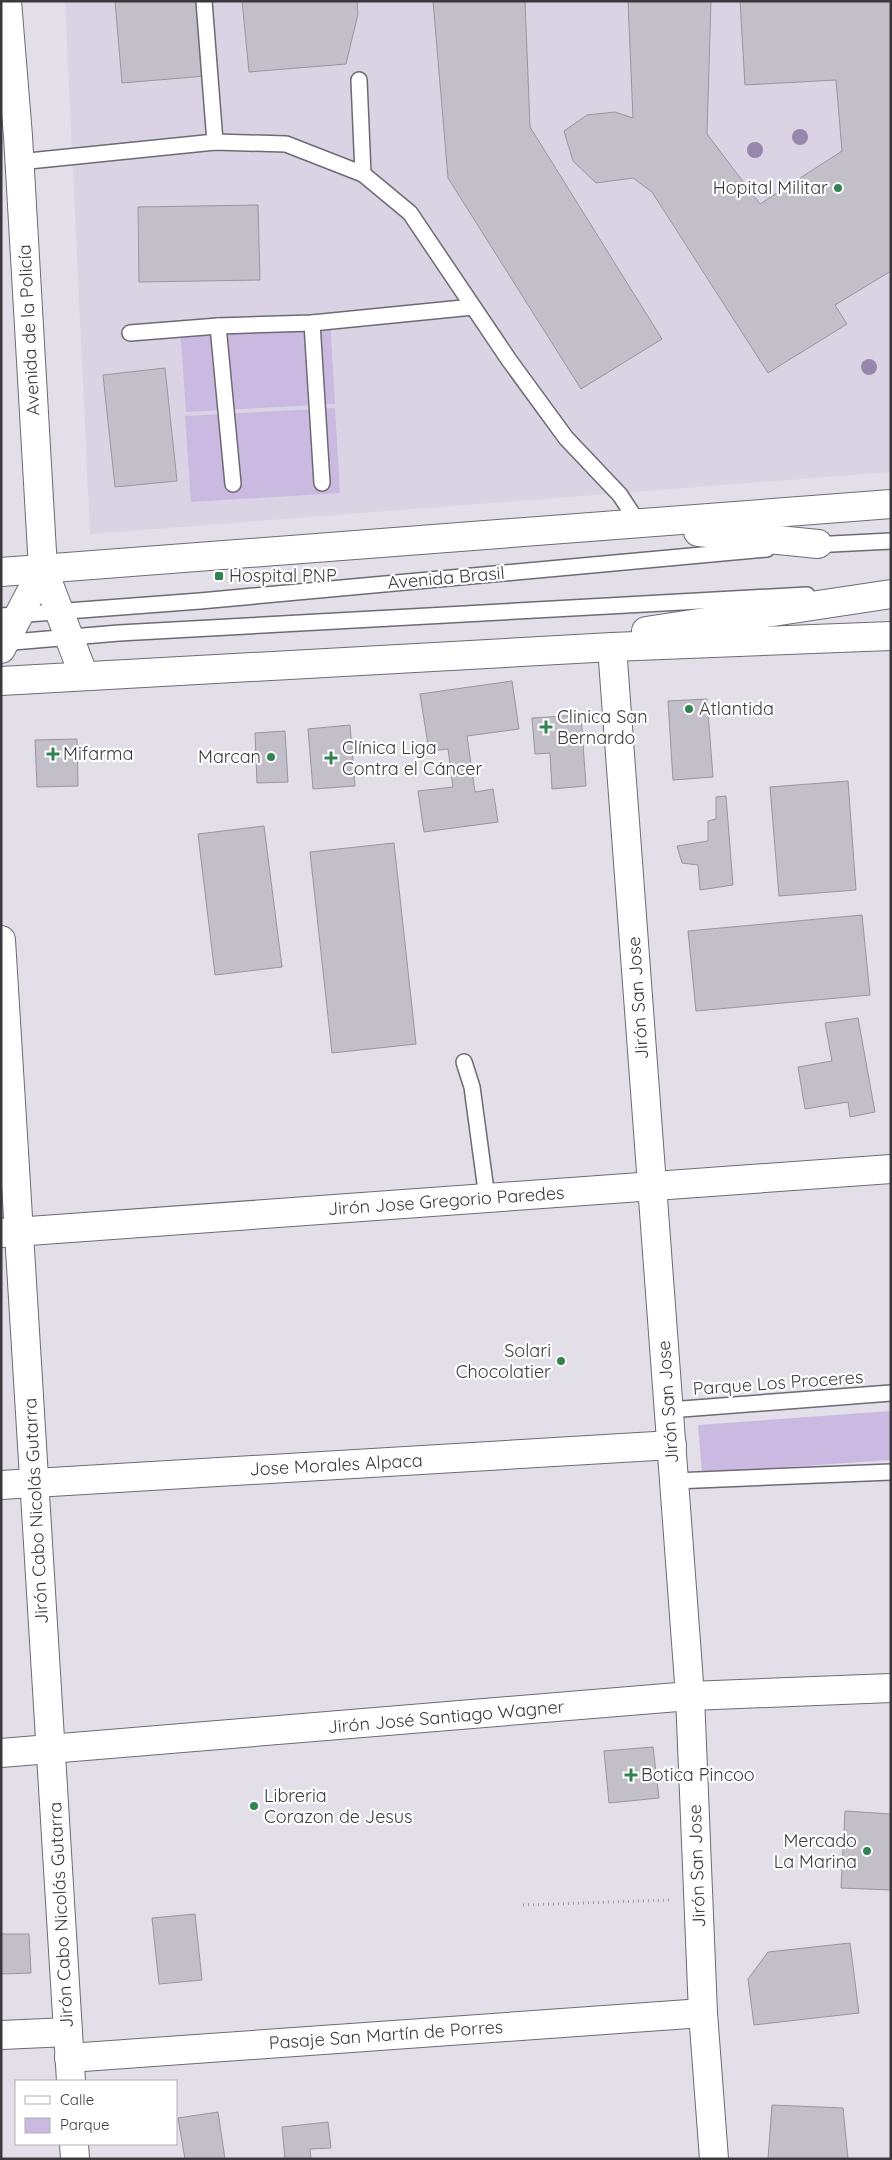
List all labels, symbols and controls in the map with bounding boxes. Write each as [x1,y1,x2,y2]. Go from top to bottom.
place label: Hopital Militar [713,176,828,199]
marker: Hopital Militar [832,182,844,194]
street label: Avenida de la Policía [13,244,44,416]
street label: Avenida Brasil [386,561,505,594]
place label: Hospital PNP [229,564,337,587]
marker: Hospital PNP [213,570,225,582]
place label: Atlantida [699,697,774,720]
marker: Atlantida [683,703,695,715]
place label: Clinica San Bernardo [557,705,648,749]
marker: Clinica San Bernardo [539,720,553,734]
place label: Clínica Liga Contra el Cáncer [342,736,482,780]
place label: Mifarma [63,742,133,765]
place label: Marcan [198,745,261,768]
marker: Mifarma [47,748,59,760]
marker: Marcan [265,751,277,763]
marker: Clínica Liga Contra el Cáncer [324,751,338,765]
street label: Jirón San Jose [622,936,653,1060]
street label: Jirón Jose Gregorio Paredes [327,1181,565,1220]
place label: Solari Chocolatier [456,1339,551,1383]
street label: Jirón San Jose [652,1340,683,1464]
marker: Solari Chocolatier [555,1355,567,1367]
street label: Parque Los Proceres [692,1365,864,1400]
street label: Jirón Cabo Nicolás Gutarra [18,1397,53,1625]
street label: Jose Morales Alpaca [249,1448,423,1481]
street label: Jirón José Santiago Wagner [327,1695,565,1738]
place label: Botica Pincoo [641,1763,755,1786]
marker: Botica Pincoo [625,1769,637,1781]
place label: Libreria Corazon de Jesus [264,1784,412,1828]
marker: Libreria Corazon de Jesus [248,1800,260,1812]
street label: Jirón Cabo Nicolás Gutarra [43,1801,78,2029]
street label: Jirón San Jose [683,1804,710,1928]
place label: Mercado La Marina [774,1829,857,1873]
marker: Mercado La Marina [861,1845,873,1857]
street label: Pasaje San Martín de Porres [268,2015,504,2054]
legend [15,2080,178,2145]
text: Calle [60,2090,94,2109]
text: Parque [60,2115,110,2134]

